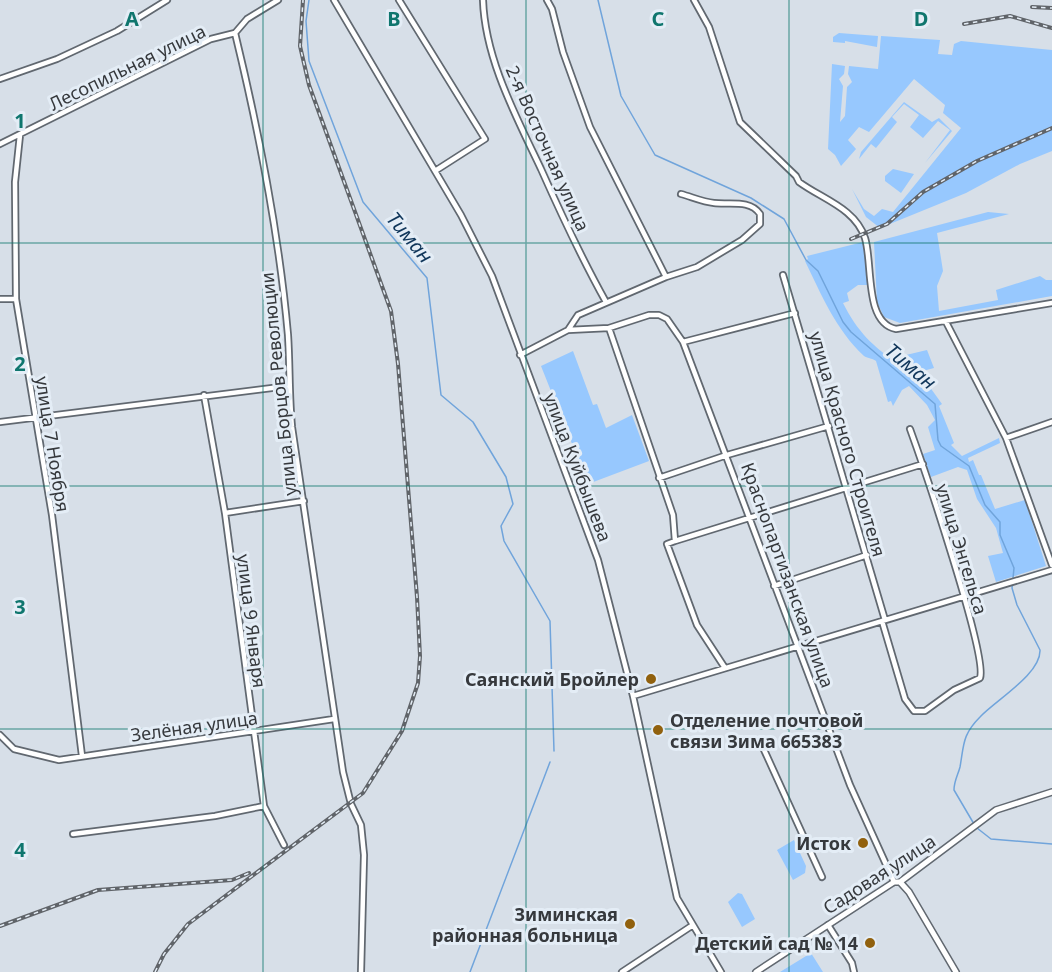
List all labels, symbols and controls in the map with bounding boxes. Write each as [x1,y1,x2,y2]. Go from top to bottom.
text: A [125,5,139,32]
text: B [387,5,401,32]
text: C [652,5,665,32]
text: D [914,5,928,32]
street label: Лесопильная улица [45,19,209,115]
street label: 2-я Восточная улица [501,61,595,235]
text: 1 [14,107,26,134]
water label: Тиман [381,206,439,268]
street label: улица Борцов Революции [254,271,302,497]
street label: улица Красного Строителя [804,329,892,559]
water label: Тиман [880,337,942,395]
text: 2 [14,350,26,377]
street label: улица 7 Ноября [30,375,76,513]
street label: улица Куйбышева [539,389,617,545]
street label: Краснопартизанская улица [736,459,840,691]
street label: улица Энгельса [931,481,993,617]
street label: улица 9 Января [232,553,272,689]
text: 3 [14,593,26,620]
place label: Саянский Бройлер [465,667,639,691]
marker: Саянский Бройлер [644,672,658,686]
street label: Зелёная улица [129,705,259,747]
place label: Отделение почтовой связи Зима 665383 [670,708,863,753]
marker: Отделение почтовой связи Зима 665383 [651,723,665,737]
street label: Садовая улица [818,829,940,919]
place label: Исток [796,831,851,855]
text: 4 [14,836,26,863]
marker: Исток [856,836,870,850]
place label: Зиминская районная больница [432,902,618,947]
marker: Зиминская районная больница [623,917,637,931]
place label: Детский сад № 14 [695,931,858,955]
marker: Детский сад № 14 [863,936,877,950]

